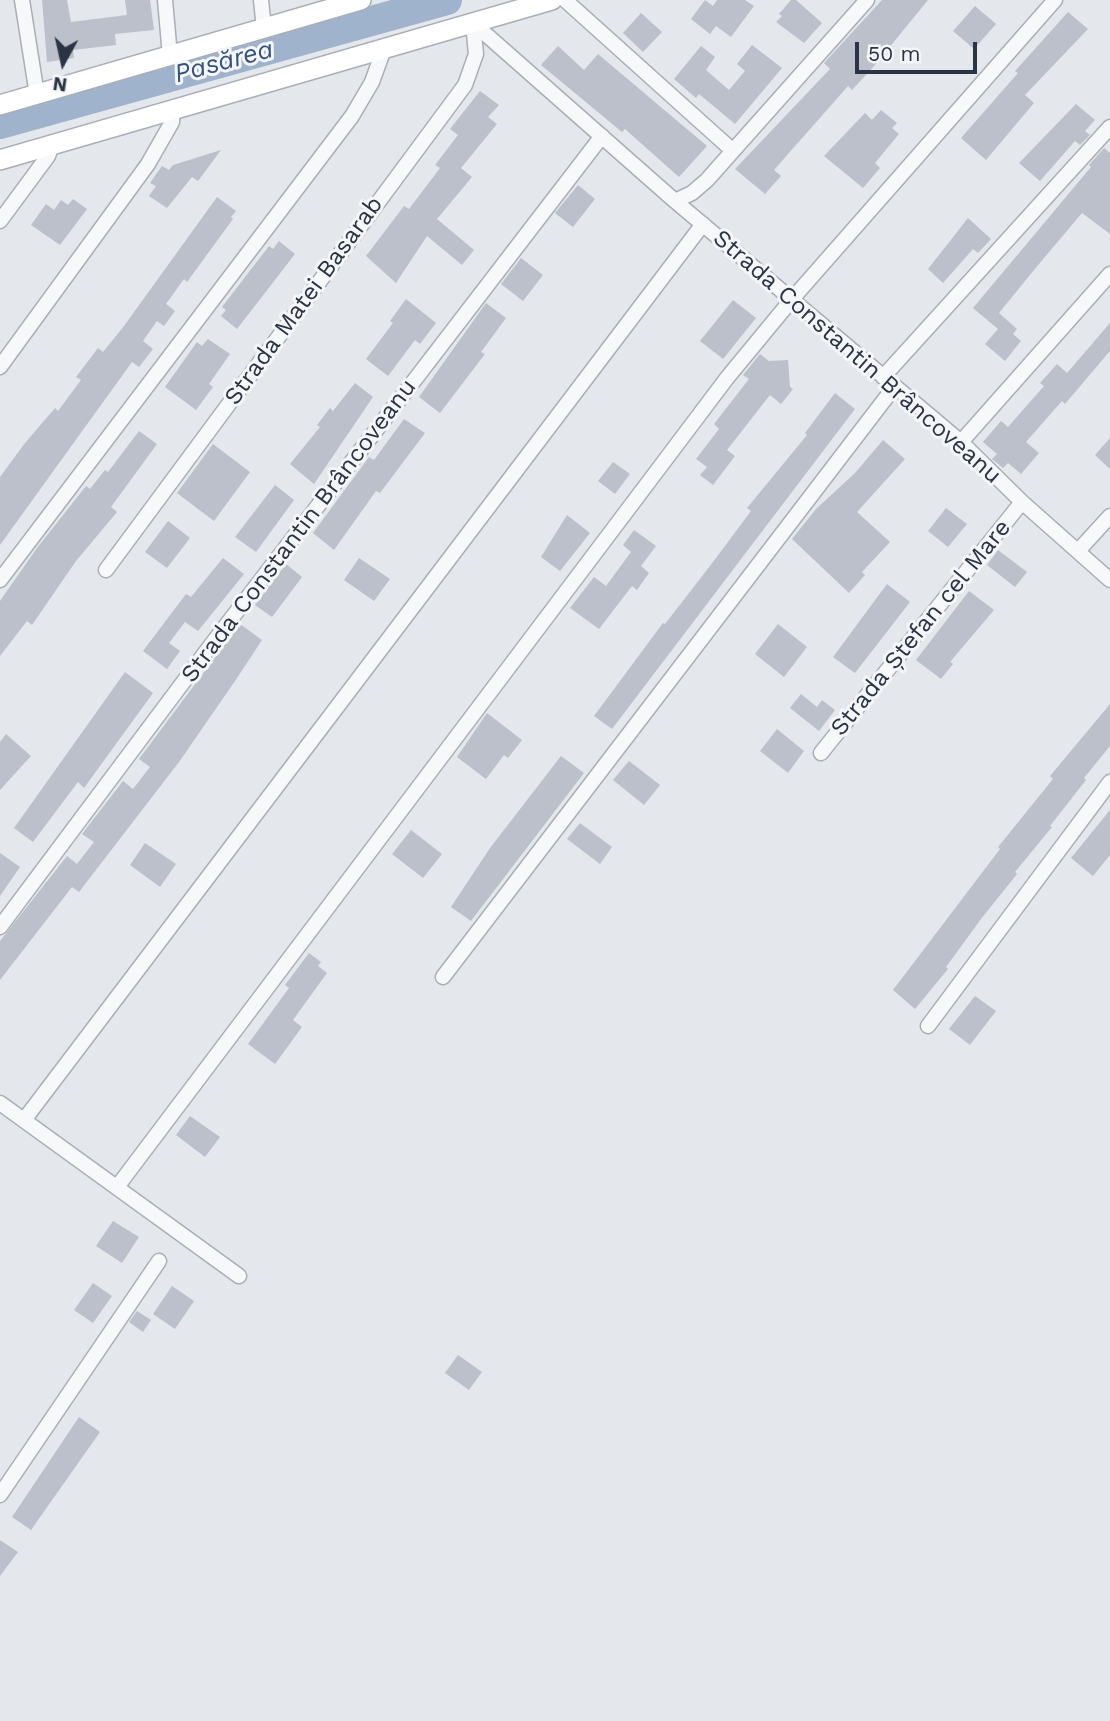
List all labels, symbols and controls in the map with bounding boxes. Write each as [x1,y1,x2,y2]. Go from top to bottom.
north arrow [28,28,98,98]
scale bar [858,28,981,72]
water label: Pasărea [171,34,277,90]
text: 50 m [868,41,920,66]
text: N [51,72,69,97]
street label: Strada Matei Basarab [219,191,389,411]
street label: Strada Constantin Brâncoveanu [707,224,1007,490]
street label: Strada Constantin Brâncoveanu [175,374,423,688]
street label: Strada Ștefan cel Mare [825,514,1017,742]

